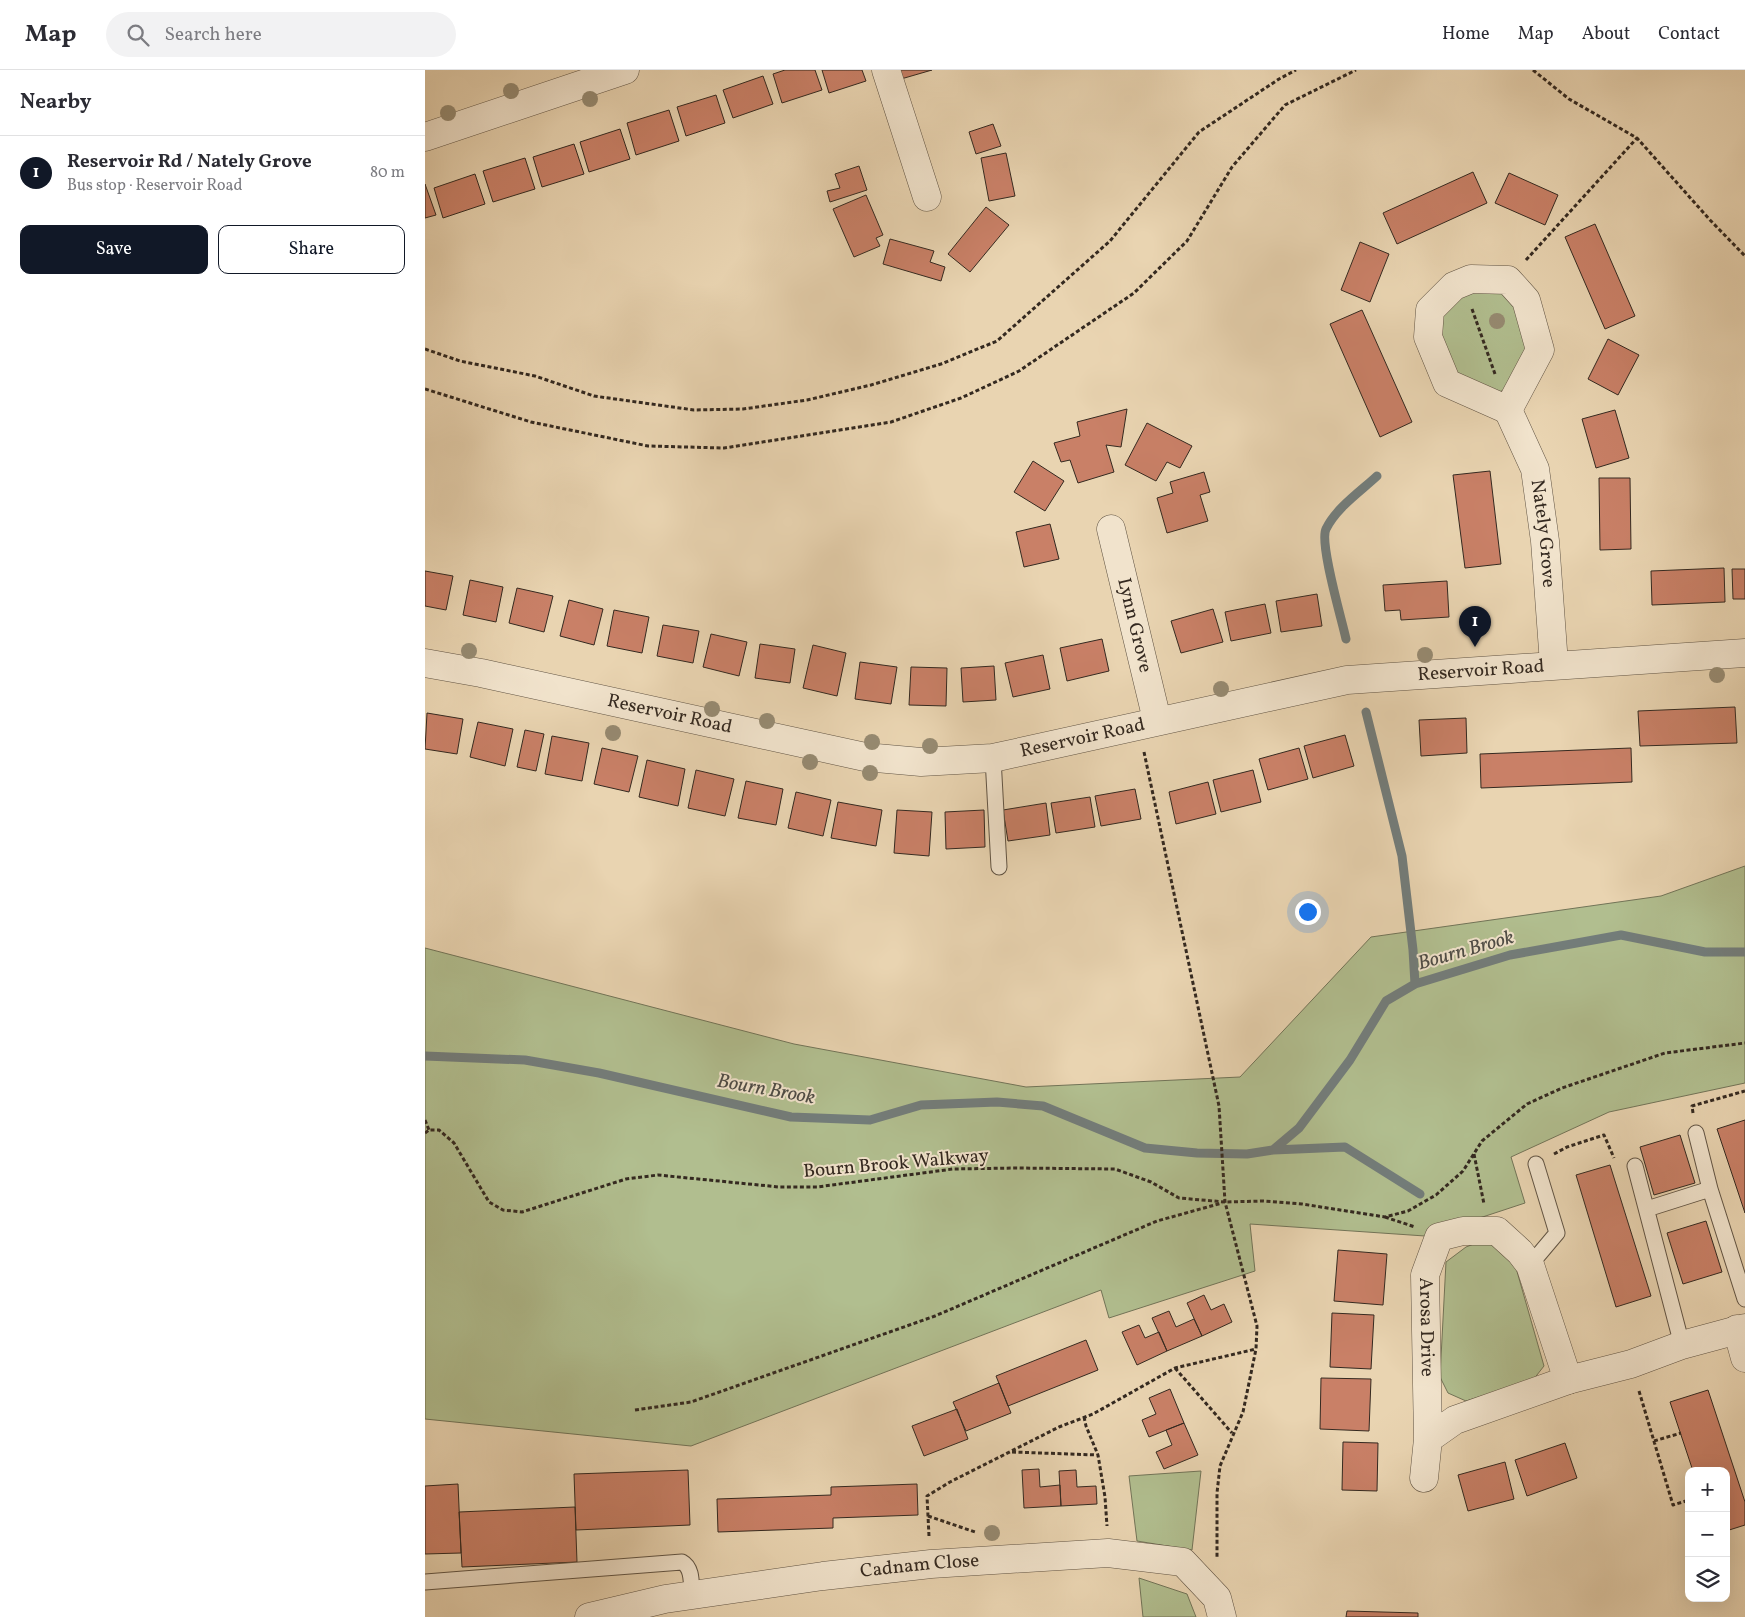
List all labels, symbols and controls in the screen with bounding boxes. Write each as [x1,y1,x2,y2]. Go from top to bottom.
search box [106,12,456,57]
text: Map [25,18,76,52]
icon: search [124,21,152,49]
text: Search here [164,22,262,48]
text: Home [1442,22,1490,47]
text: Map [1518,22,1554,47]
text: About [1582,22,1630,47]
text: Contact [1658,22,1720,47]
text: Nearby [20,88,91,117]
text: Reservoir Rd / Nately Grove [67,149,312,175]
text: 1 [33,162,39,184]
text: 80 m [370,162,405,184]
text: Bus stop · Reservoir Road [67,175,243,197]
button: Save [20,225,208,274]
button: Share [218,225,405,274]
street label: Nately Grove [1524,478,1561,589]
street label: Lynn Grove [1110,575,1158,675]
pin: 1 [1459,606,1491,647]
street label: Reservoir Road [1417,654,1545,688]
street label: Reservoir Road [605,688,735,741]
street label: Reservoir Road [1018,712,1147,765]
your location [1295,899,1321,925]
water label: Bourn Brook [1414,924,1518,978]
water label: Bourn Brook [715,1068,817,1112]
street label: Bourn Brook Walkway [802,1143,990,1185]
street label: Arosa Drive [1412,1277,1440,1377]
map controls [1685,1467,1730,1602]
button: + [1685,1467,1730,1512]
button: − [1685,1512,1730,1557]
street label: Cadnam Close [859,1548,980,1585]
button: layers [1685,1557,1730,1602]

